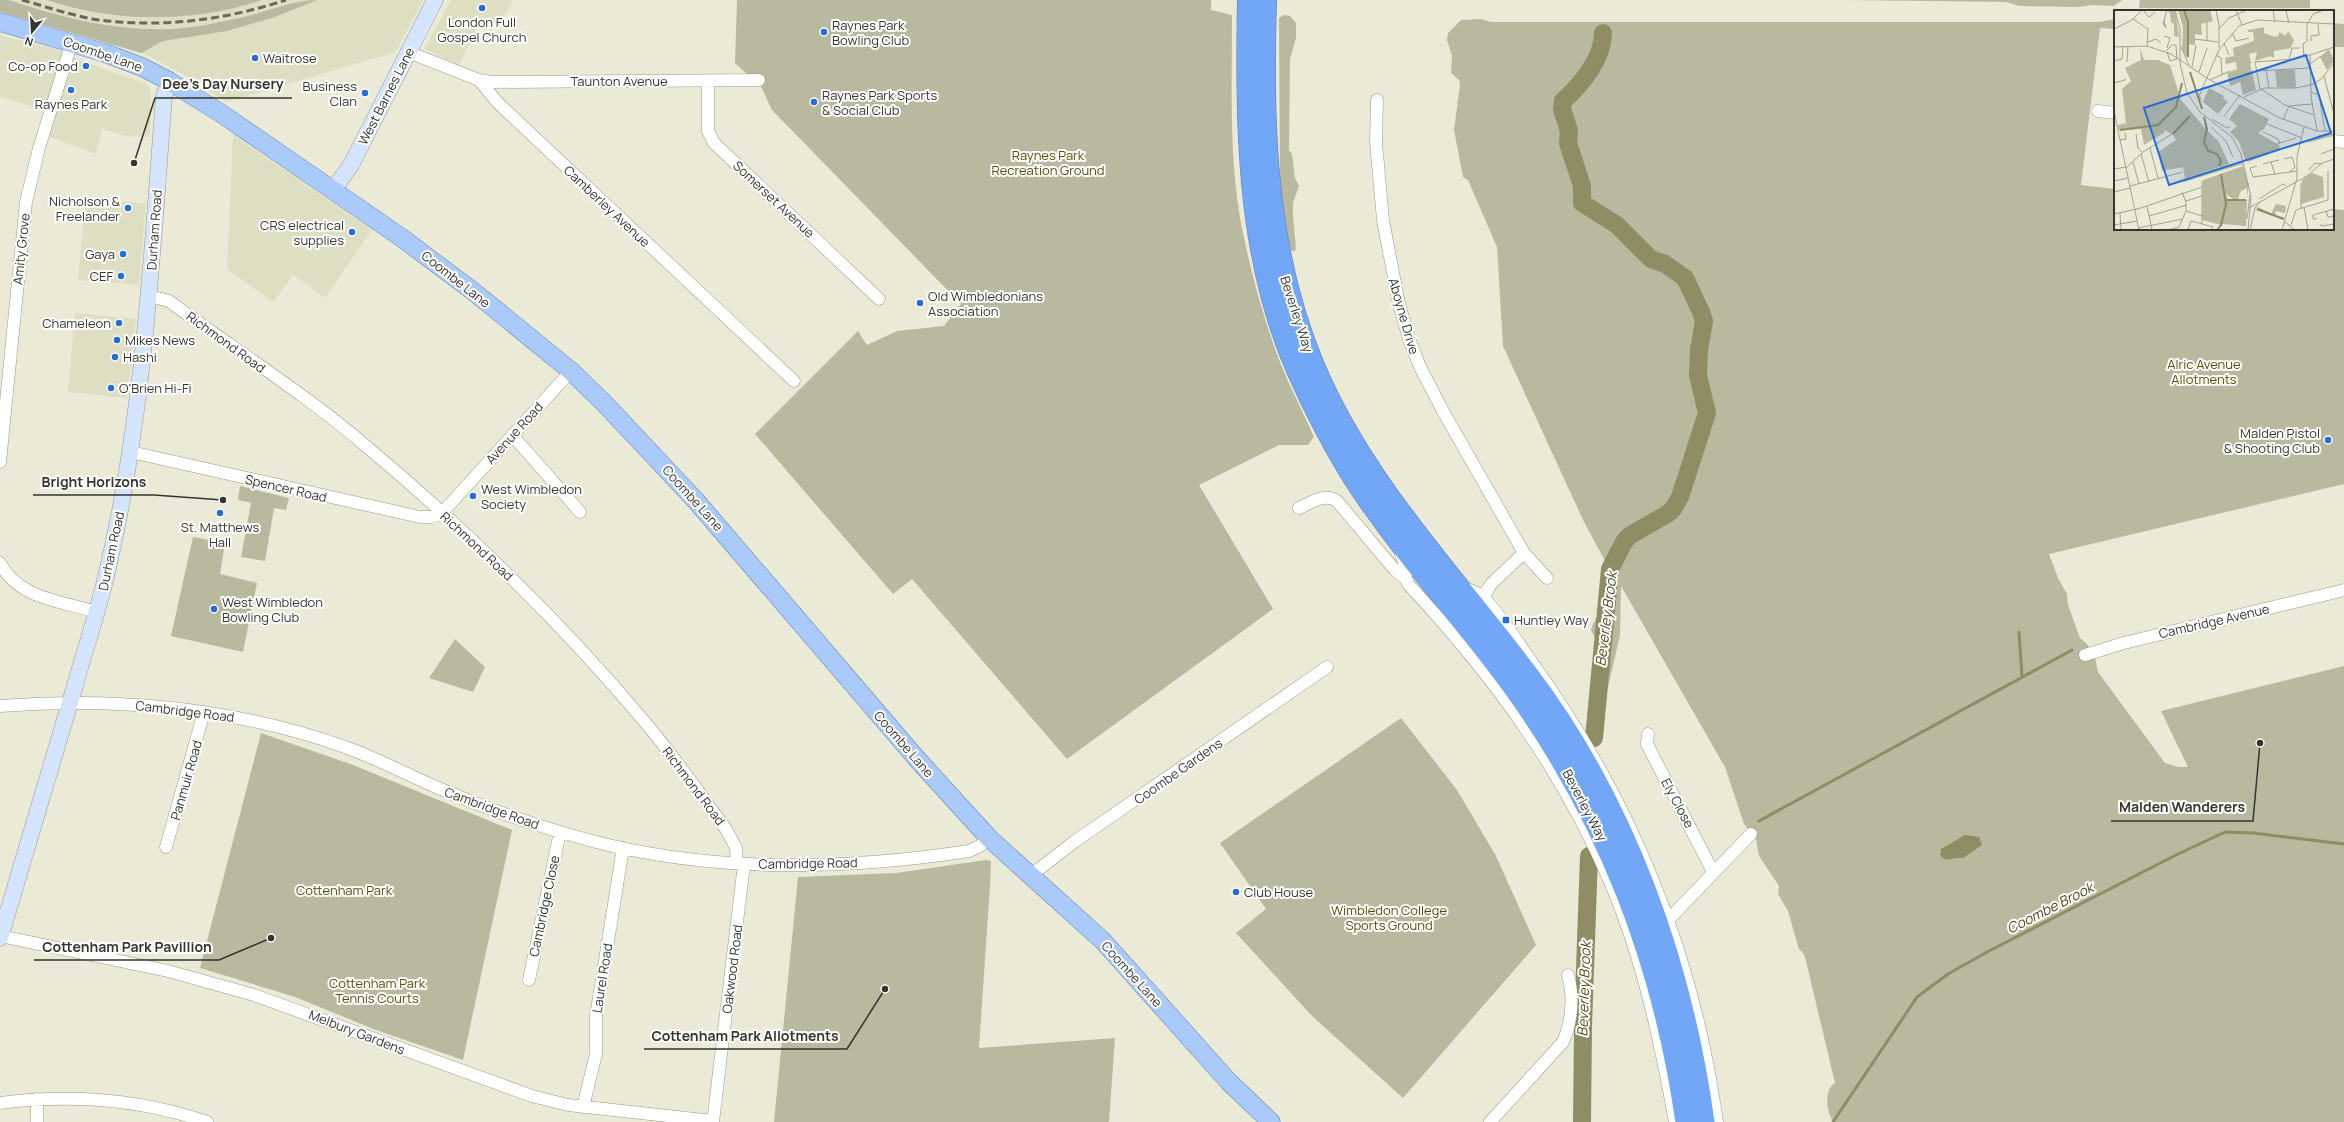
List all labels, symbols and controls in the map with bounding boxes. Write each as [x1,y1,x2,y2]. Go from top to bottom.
marker: London Full Gospel Church [477,3,487,13]
inset map [2114,10,2334,230]
north arrow [12,12,52,52]
place label: London Full Gospel Church [438,13,526,46]
place label: Raynes Park Bowling Club [832,16,910,49]
marker: Raynes Park Bowling Club [819,27,829,37]
street label: Coombe Lane [61,32,145,76]
text: N [23,34,35,50]
street label: West Barnes Lane [354,44,419,148]
place label: Waitrose [263,49,317,67]
marker: Waitrose [250,53,260,63]
place label: Co-op Food [8,57,78,75]
marker: Co-op Food [81,61,91,71]
callout: Dee's Day Nursery [155,72,292,98]
street label: Taunton Avenue [571,72,668,90]
text: Dee's Day Nursery [162,74,284,93]
place label: Business Clan [303,77,357,110]
marker: Raynes Park [66,85,76,95]
place label: Raynes Park Sports & Social Club [822,86,937,119]
marker: Business Clan [360,88,370,98]
place label: Raynes Park [35,95,108,113]
marker: Raynes Park Sports & Social Club [809,97,819,107]
park label: Raynes Park Recreation Ground [991,146,1105,179]
street label: Somerset Avenue [729,156,819,242]
street label: Camberley Avenue [560,161,654,251]
street label: Durham Road [142,189,166,271]
place label: Nicholson & Freelander [49,192,121,225]
marker: Nicholson & Freelander [123,203,133,213]
street label: Amity Grove [8,212,34,286]
place label: CRS electrical supplies [260,216,344,249]
marker: CRS electrical supplies [347,227,357,237]
place label: Gaya [85,245,115,263]
street label: Coombe Lane [418,246,494,312]
marker: Gaya [118,249,128,259]
place label: CEF [90,267,113,285]
marker: CEF [116,271,126,281]
street label: Beverley Way [1276,274,1318,355]
street label: Aboyne Drive [1385,276,1424,357]
place label: Old Wimbledonians Association [928,287,1043,320]
marker: Old Wimbledonians Association [915,298,925,308]
street label: Richmond Road [183,307,269,377]
place label: Chameleon [42,314,111,332]
marker: Chameleon [114,318,124,328]
place label: Mikes News [125,331,195,349]
marker: Mikes News [112,335,122,345]
place label: Hashi [123,348,157,366]
marker: Hashi [110,352,120,362]
park label: Alric Avenue Allotments [2167,355,2241,388]
place label: O'Brien Hi-Fi [119,379,192,397]
marker: O'Brien Hi-Fi [106,383,116,393]
street label: Avenue Road [481,398,547,468]
place label: Malden Pistol & Shooting Club [2224,424,2320,457]
marker: Malden Pistol & Shooting Club [2323,435,2333,445]
street label: Coombe Lane [659,461,728,535]
callout: Bright Horizons [33,469,154,495]
street label: Spencer Road [243,470,329,506]
text: Bright Horizons [42,472,147,491]
place label: West Wimbledon Society [481,480,582,513]
marker: West Wimbledon Society [468,491,478,501]
street label: Richmond Road [437,507,517,585]
marker: St. Matthews Hall [215,508,225,518]
street label: Durham Road [94,510,128,592]
place label: St. Matthews Hall [181,518,259,551]
water label: Beverley Brook [1590,569,1621,667]
place label: West Wimbledon Bowling Club [222,593,323,626]
street label: Cambridge Avenue [2157,599,2271,642]
marker: West Wimbledon Bowling Club [209,604,219,614]
place label: Huntley Way [1514,611,1589,629]
marker: Huntley Way [1501,615,1511,625]
street label: Cambridge Road [135,696,235,726]
street label: Coombe Lane [870,707,938,781]
street label: Coombe Gardens [1130,734,1226,808]
street label: Panmuir Road [166,738,206,822]
street label: Richmond Road [659,743,729,829]
street label: Beverley Way [1558,766,1612,844]
street label: Ely Close [1657,775,1699,832]
street label: Cambridge Road [442,783,542,833]
callout: Malden Wanderers [2111,795,2253,821]
text: Malden Wanderers [2119,797,2245,816]
street label: Cambridge Close [524,853,564,958]
street label: Cambridge Road [758,853,858,873]
water label: Coombe Brook [2003,877,2098,938]
park label: Cottenham Park [296,881,393,899]
place label: Club House [1244,883,1313,901]
marker: Club House [1231,887,1241,897]
park label: Wimbledon College Sports Ground [1331,901,1447,934]
street label: Oakwood Road [718,924,746,1014]
callout: Cottenham Park Pavillion [34,934,219,960]
text: Cottenham Park Pavillion [42,937,212,956]
street label: Coombe Lane [1098,937,1167,1011]
water label: Beverley Brook [1572,939,1595,1037]
street label: Laurel Road [588,942,616,1014]
park label: Cottenham Park Tennis Courts [329,974,426,1007]
street label: Melbury Gardens [306,1005,408,1059]
callout: Cottenham Park Allotments [644,1023,847,1049]
text: Cottenham Park Allotments [651,1026,839,1045]

